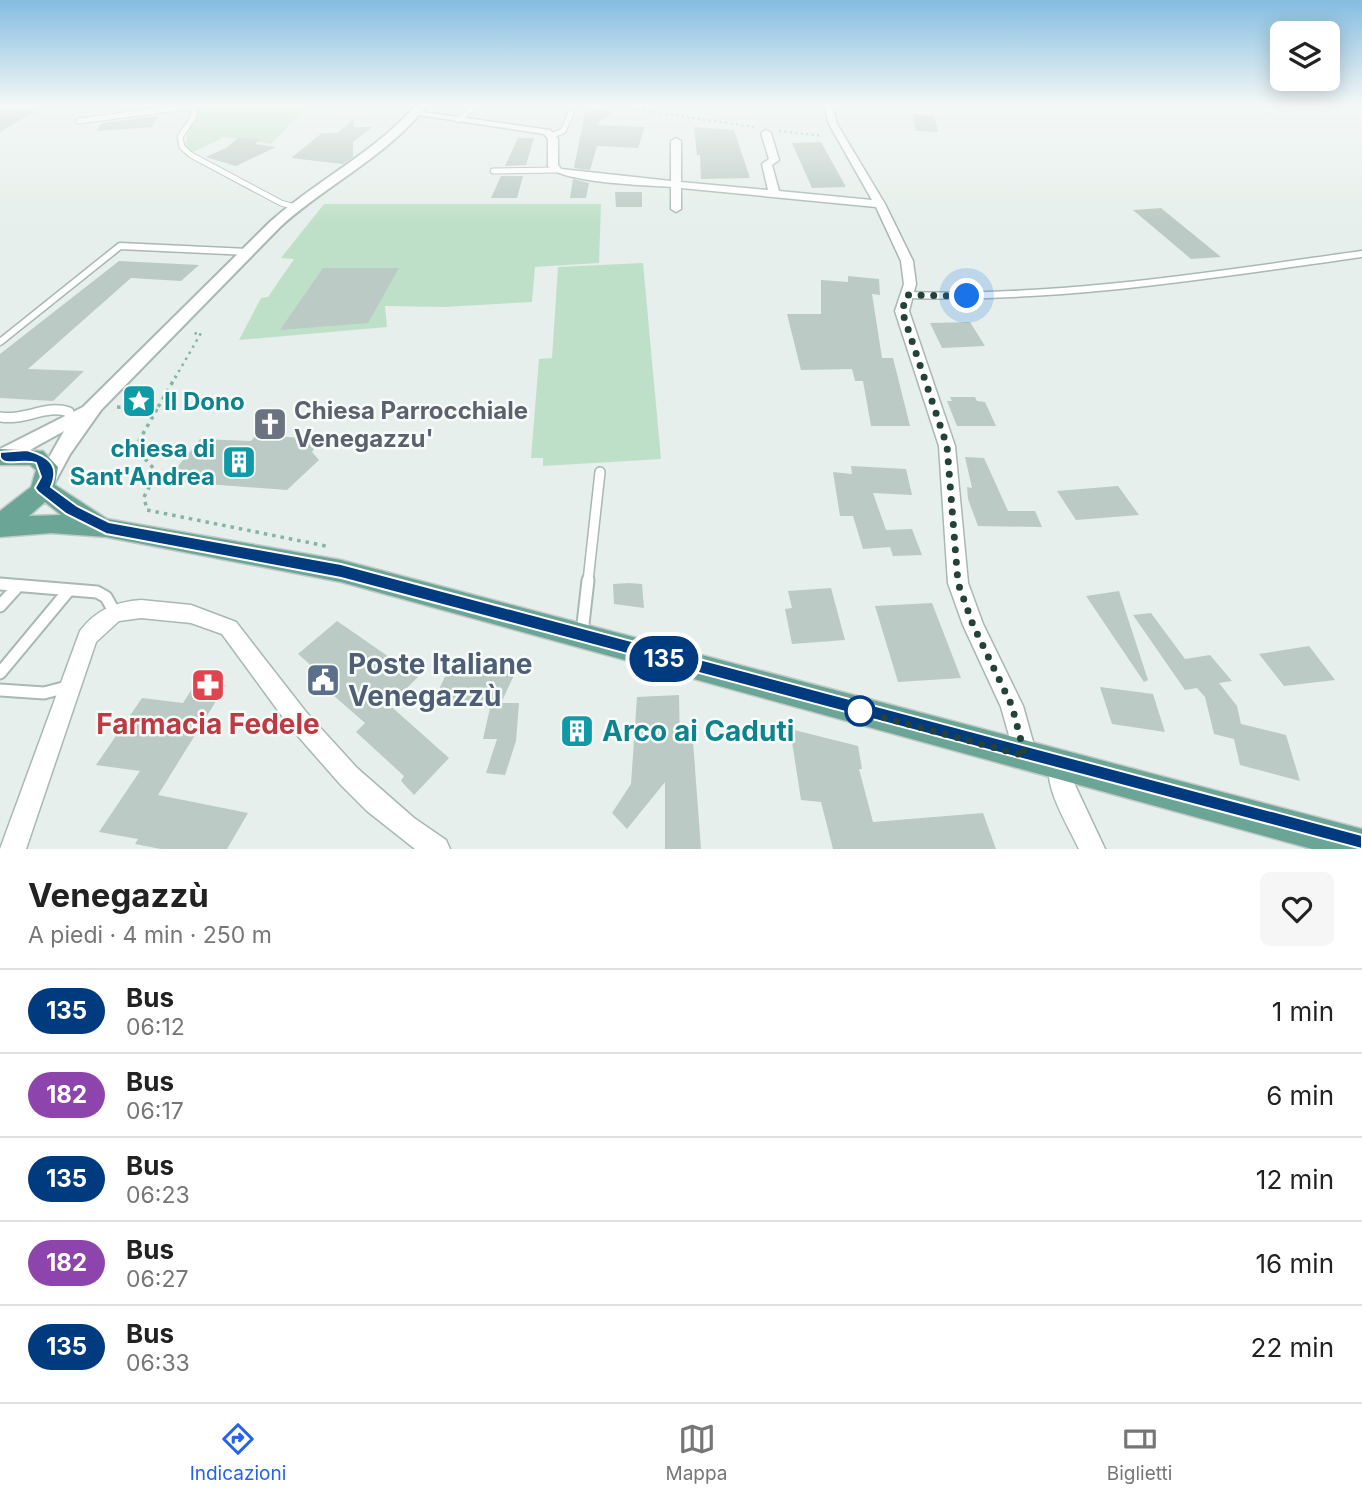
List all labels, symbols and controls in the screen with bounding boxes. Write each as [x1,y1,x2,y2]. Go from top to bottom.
map controls [1270,21,1340,91]
button: layers [1270,21,1340,91]
your location [949,278,984,313]
place icon: Il Dono [120,382,158,420]
place label: Il Dono [164,387,245,416]
place label: Chiesa Parrocchiale Venegazzu' [294,396,528,453]
church icon: Chiesa Parrocchiale Venegazzu' [251,405,289,443]
place label: chiesa di Sant'Andrea [70,434,215,491]
building icon: chiesa di Sant'Andrea [220,443,258,481]
line badge: 135 [624,636,704,682]
text: 135 [643,644,685,673]
place label: Poste Italiane Venegazzù [348,647,533,713]
public building icon: Poste Italiane Venegazzù [304,661,342,699]
pharmacy icon: Farmacia Fedele [189,666,227,704]
unlabelled marker [845,696,875,726]
place label: Farmacia Fedele [96,707,320,741]
building icon: Arco ai Caduti [558,712,596,750]
place label: Arco ai Caduti [602,714,794,748]
button: heart [1260,872,1334,946]
text: Venegazzù [28,875,209,915]
text: A piedi · 4 min · 250 m [28,921,272,949]
text: Bus [126,982,174,1013]
text: 135 [46,996,87,1025]
text: 1 min [1272,996,1334,1027]
text: 06:12 [126,1013,185,1041]
text: Bus [126,1066,174,1097]
text: 182 [46,1080,87,1109]
text: 6 min [1266,1080,1334,1111]
text: 06:17 [126,1097,184,1125]
text: Bus [126,1150,174,1181]
text: 135 [46,1164,87,1193]
text: 12 min [1256,1164,1334,1195]
text: 06:23 [126,1181,190,1209]
text: Bus [126,1234,174,1265]
text: 182 [46,1248,87,1277]
text: 16 min [1256,1248,1334,1279]
text: 06:27 [126,1265,188,1293]
text: Bus [126,1318,174,1349]
text: 135 [46,1332,87,1361]
text: 22 min [1251,1332,1334,1363]
text: 06:33 [126,1349,190,1377]
tab: Indicazioni [190,1420,286,1485]
tab: Mappa [666,1420,728,1485]
tab: Biglietti [1107,1420,1172,1485]

